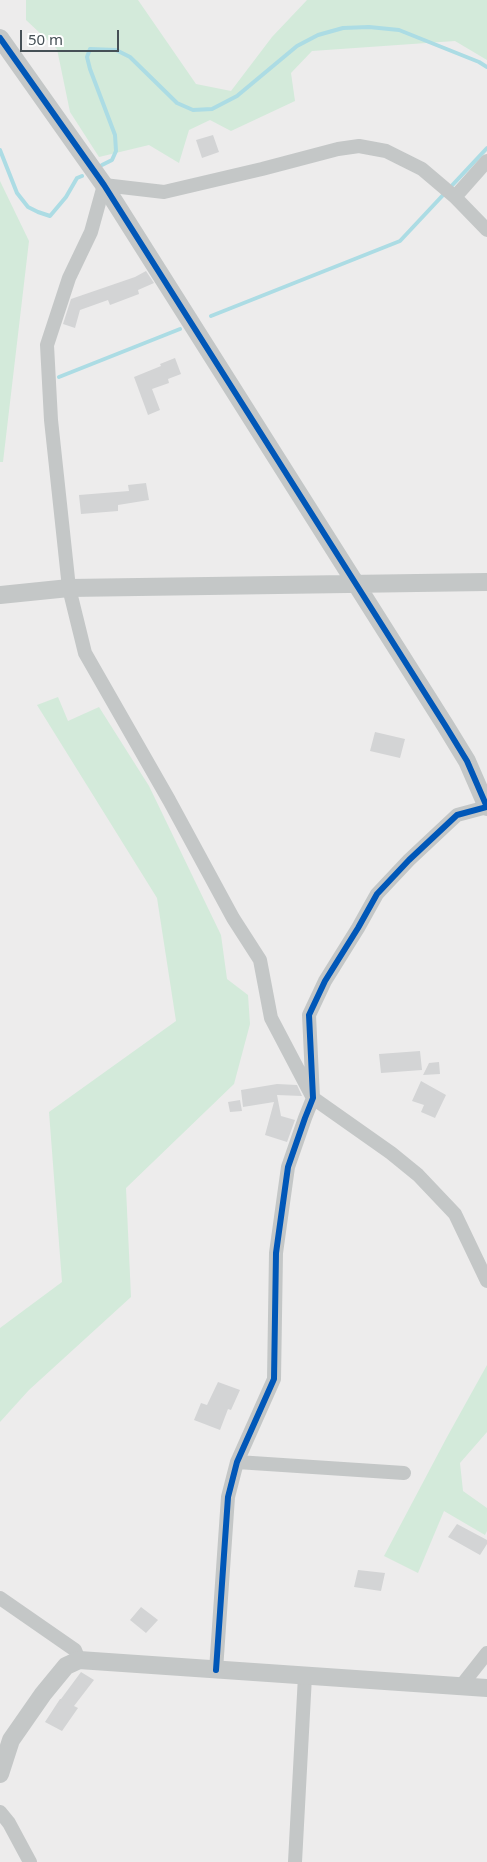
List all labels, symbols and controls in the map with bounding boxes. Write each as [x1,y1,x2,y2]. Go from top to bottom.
scale bar [22,20,121,52]
text: 50 m [28,29,63,49]

